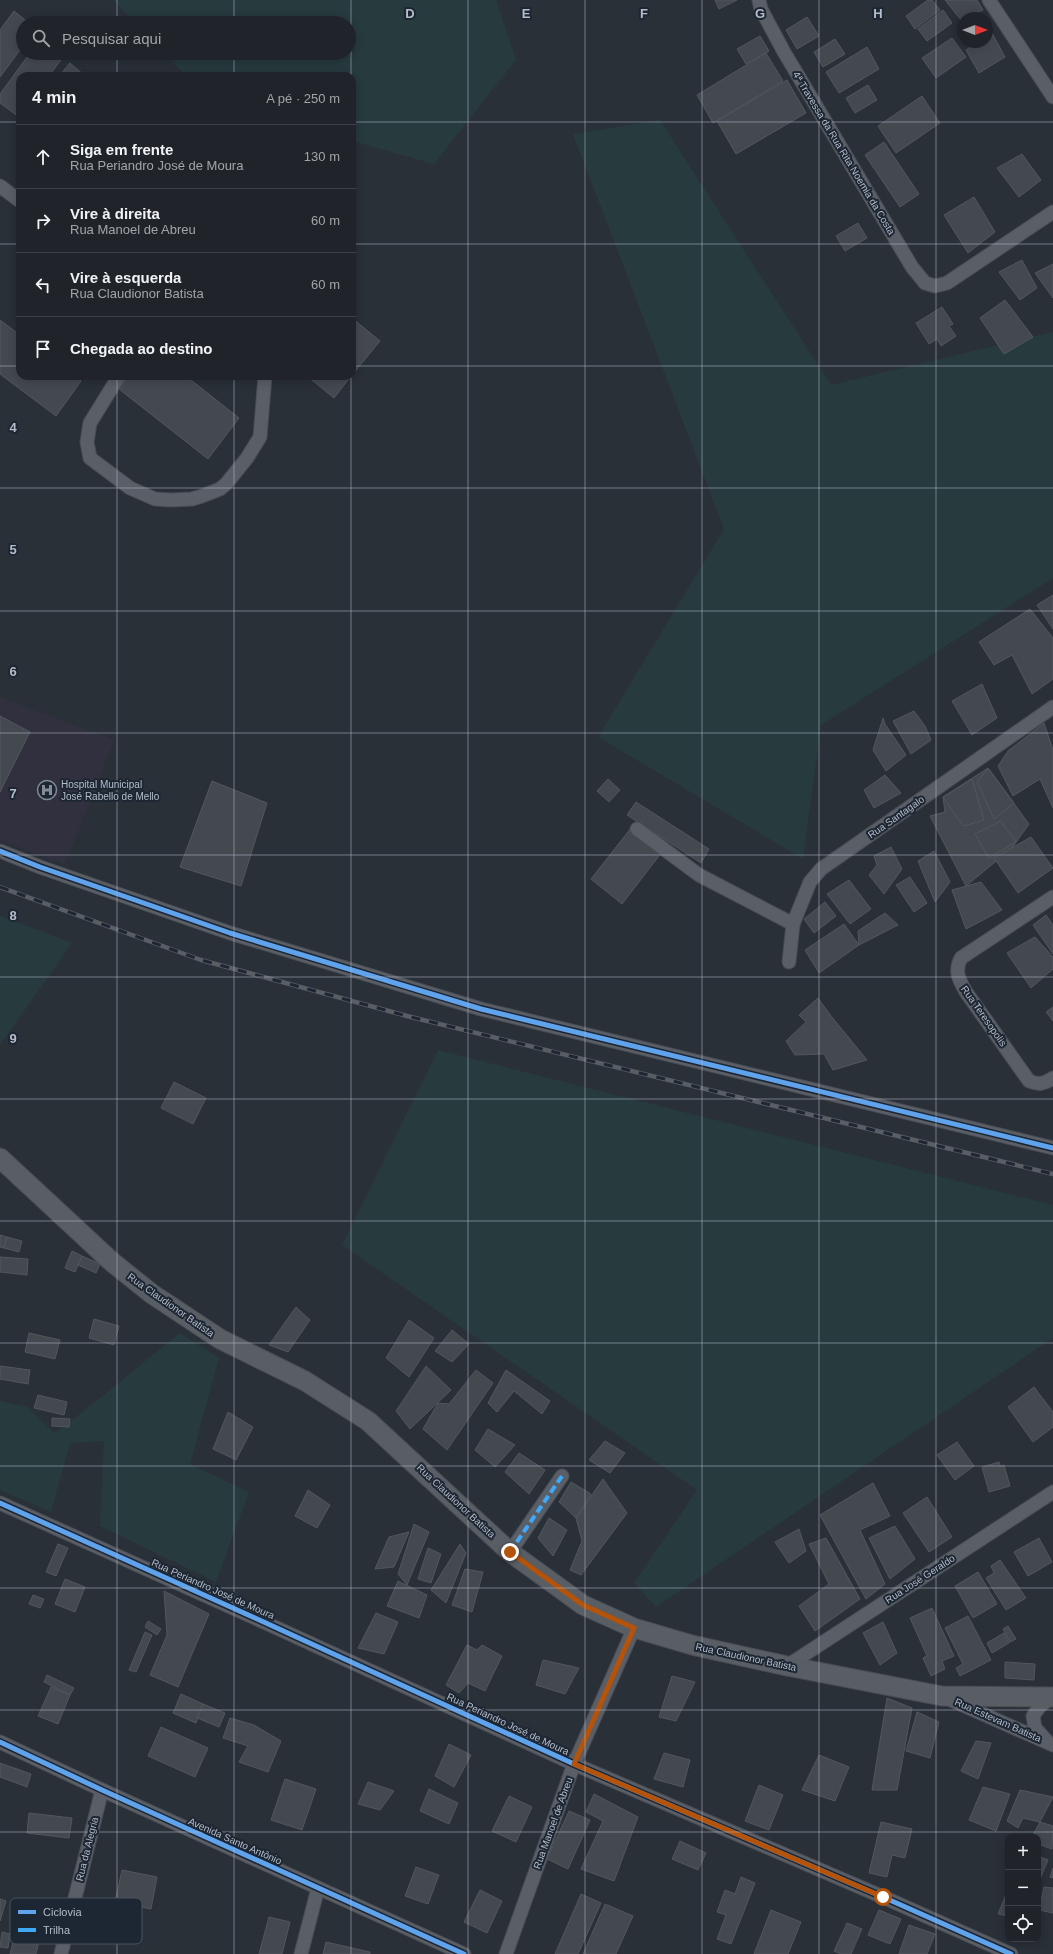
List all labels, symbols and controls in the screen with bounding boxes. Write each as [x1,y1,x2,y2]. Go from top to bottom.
text: D [405,6,415,21]
text: E [522,6,531,21]
text: F [640,6,648,21]
text: G [755,6,765,21]
text: H [873,6,883,21]
north arrow [957,12,993,48]
search box [16,16,356,60]
icon: search [30,27,52,49]
text: Pesquisar aqui [62,30,161,47]
street label: 4ª Travessa da Rua Rita Noemia da Costa [791,69,897,237]
text: 4 min [32,88,76,107]
text: A pé · 250 m [266,91,340,106]
text: Siga em frente [70,141,173,158]
icon: ahead [32,146,54,168]
text: 130 m [304,149,340,164]
text: Rua Periandro José de Moura [70,158,243,173]
text: Vire à direita [70,205,160,222]
icon: right [32,210,54,232]
text: 60 m [311,213,340,228]
text: Rua Manoel de Abreu [70,222,196,237]
text: Vire à esquerda [70,269,181,286]
icon: left [32,274,54,296]
text: 60 m [311,277,340,292]
text: Rua Claudionor Batista [70,286,204,301]
icon: arrive [32,338,54,360]
text: Chegada ao destino [70,340,213,357]
text: 4 [9,420,17,435]
text: 5 [9,542,17,557]
text: 6 [9,664,17,679]
hospital icon: Hospital Municipal José Rabello de Mello [36,779,58,801]
place label: Hospital Municipal José Rabello de Mello [61,779,160,802]
text: 7 [9,786,17,801]
street label: Rua Santagalo [866,793,927,840]
text: 8 [9,908,17,923]
street label: Rua Teresopolis [959,984,1009,1048]
text: 9 [9,1031,17,1046]
street label: Rua Claudionor Batista [126,1271,217,1339]
street label: Rua Claudionor Batista [415,1462,498,1540]
route end [501,1543,519,1561]
street label: Rua José Geraldo [883,1552,957,1606]
street label: Rua Periandro José de Moura [150,1557,277,1621]
street label: Rua Claudionor Batista [695,1641,798,1673]
street label: Rua Periandro José de Moura [445,1691,571,1757]
street label: Rua Estevam Batista [953,1696,1043,1744]
street label: Rua Manoel de Abreu [531,1776,575,1870]
street label: Rua da Alegria [74,1815,100,1882]
street label: Avenida Santo Antônio [187,1815,284,1867]
map controls [1005,1834,1041,1942]
button: + [1005,1834,1041,1870]
button: − [1005,1870,1041,1906]
route start [874,1888,892,1906]
legend [10,1898,142,1944]
text: Ciclovia [43,1906,82,1918]
button: locate [1005,1906,1041,1942]
text: Trilha [43,1924,71,1936]

